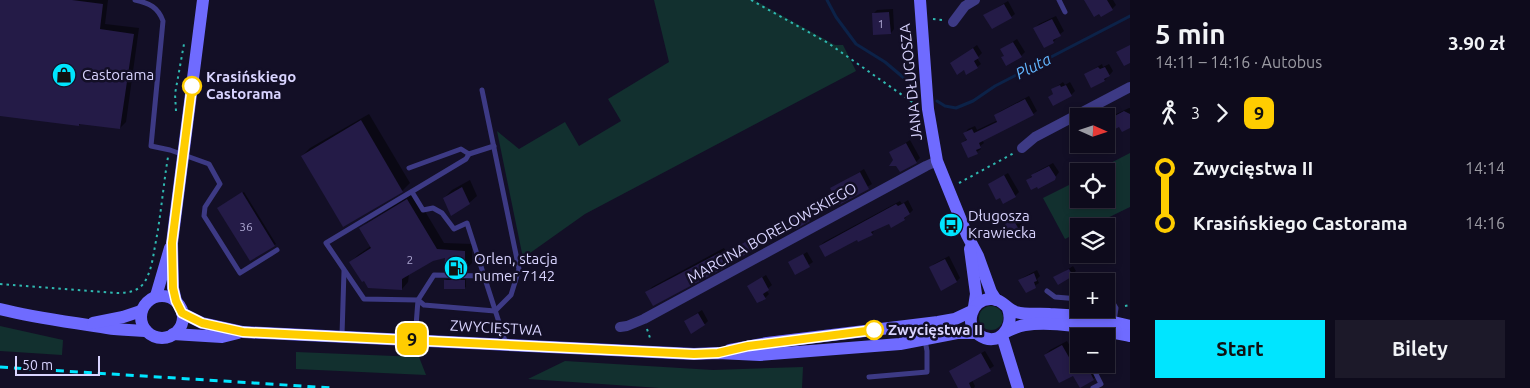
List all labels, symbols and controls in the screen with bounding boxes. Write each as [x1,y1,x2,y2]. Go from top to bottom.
house number: 1 [878,17,884,30]
text: 5 min [1155,18,1226,49]
street label: JANA DŁUGOSZA [896,22,925,141]
text: 3.90 zł [1448,32,1505,54]
water label: Pluta [1012,49,1054,82]
text: 14:11 – 14:16 · Autobus [1155,53,1322,71]
shop icon: Castorama [51,62,77,88]
place label: Castorama [82,66,154,83]
place label: Krasińskiego Castorama [206,68,296,102]
marker: Krasińskiego Castorama [182,76,202,96]
icon: walk [1155,99,1183,127]
icon: forward [1208,99,1236,127]
text: 9 [1254,103,1264,123]
text: 3 [1191,104,1200,122]
north arrow [1070,108,1115,152]
map controls [1070,108,1115,373]
text: Zwycięstwa II [1193,157,1313,179]
text: 14:14 [1465,159,1505,177]
button: locate [1070,163,1115,208]
street label: MARCINA BORELOWSKIEGO [684,179,859,286]
place label: Długosza Krawiecka [968,207,1036,241]
bus stop icon: Długosza Krawiecka [938,212,964,238]
text: Krasińskiego Castorama [1193,212,1408,234]
text: 14:16 [1465,214,1505,232]
button: layers [1070,218,1115,263]
house number: 36 [239,220,253,233]
place label: Orlen, stacja numer 7142 [474,250,558,284]
house number: 2 [407,253,413,266]
fuel station icon: Orlen, stacja numer 7142 [443,255,469,281]
button: + [1070,273,1115,318]
street label: ZWYCIĘSTWA [449,317,543,338]
marker: Zwycięstwa II [864,320,884,340]
button: Start [1155,320,1325,378]
button: Bilety [1335,320,1505,378]
place label: Zwycięstwa II [888,321,983,339]
line badge: 9 [396,323,428,355]
button: − [1070,328,1115,373]
text: 9 [407,329,417,349]
scale bar [15,353,100,376]
text: 50 m [22,357,53,373]

